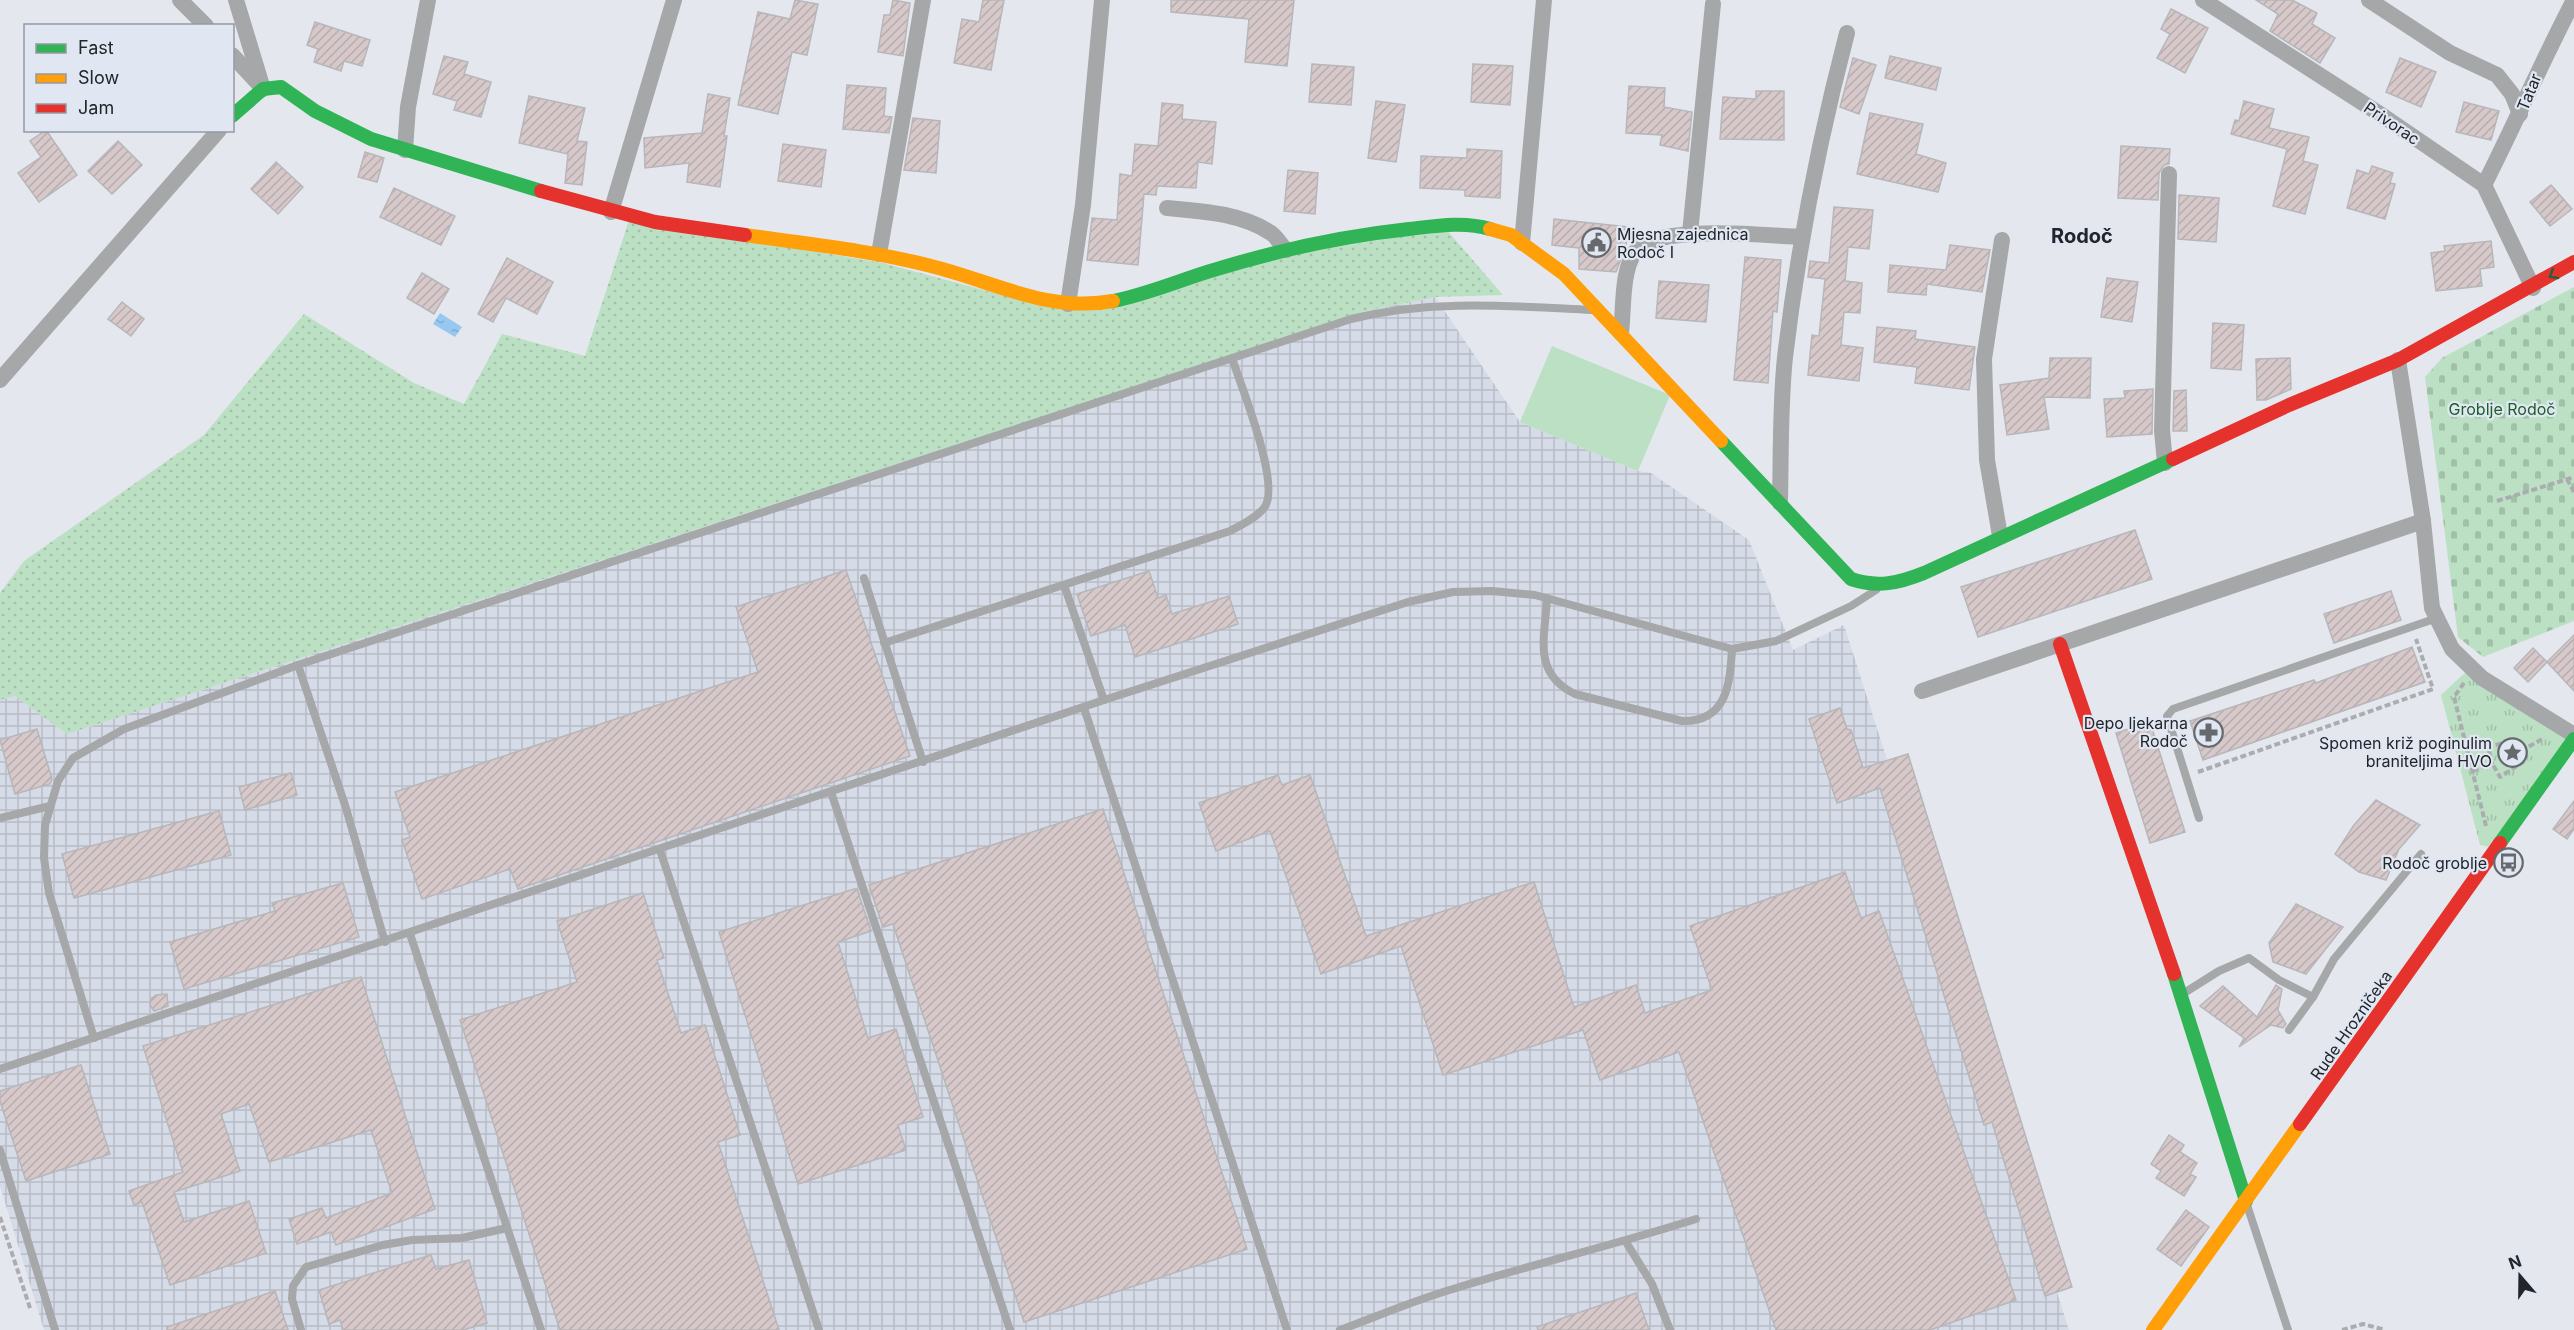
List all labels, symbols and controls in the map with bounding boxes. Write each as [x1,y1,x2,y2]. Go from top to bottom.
legend [24,24,234,132]
text: Fast [78,37,114,58]
text: Slow [78,67,119,88]
street label: Tatar [2513,70,2545,114]
text: Jam [78,97,114,118]
street label: Privorac [2360,97,2424,149]
place label: Mjesna zajednica Rodoč I [1617,224,1748,262]
district label: Rodoč [2051,224,2113,248]
public building icon: Mjesna zajednica Rodoč I [1580,227,1612,259]
one-way arrow [2549,268,2559,279]
park label: Groblje Rodoč [2449,399,2555,419]
place label: Depo ljekarna Rodoč [2084,713,2188,751]
pharmacy icon: Depo ljekarna Rodoč [2193,716,2225,748]
place label: Spomen križ poginulim braniteljima HVO [2319,733,2492,771]
place icon: Spomen križ poginulim braniteljima HVO [2497,736,2529,768]
bus stop icon: Rodoč groblje [2492,847,2524,879]
place label: Rodoč groblje [2382,853,2487,873]
street label: Rude Hrozničeka [2306,967,2396,1083]
north arrow [2490,1246,2550,1306]
text: N [2506,1250,2524,1273]

